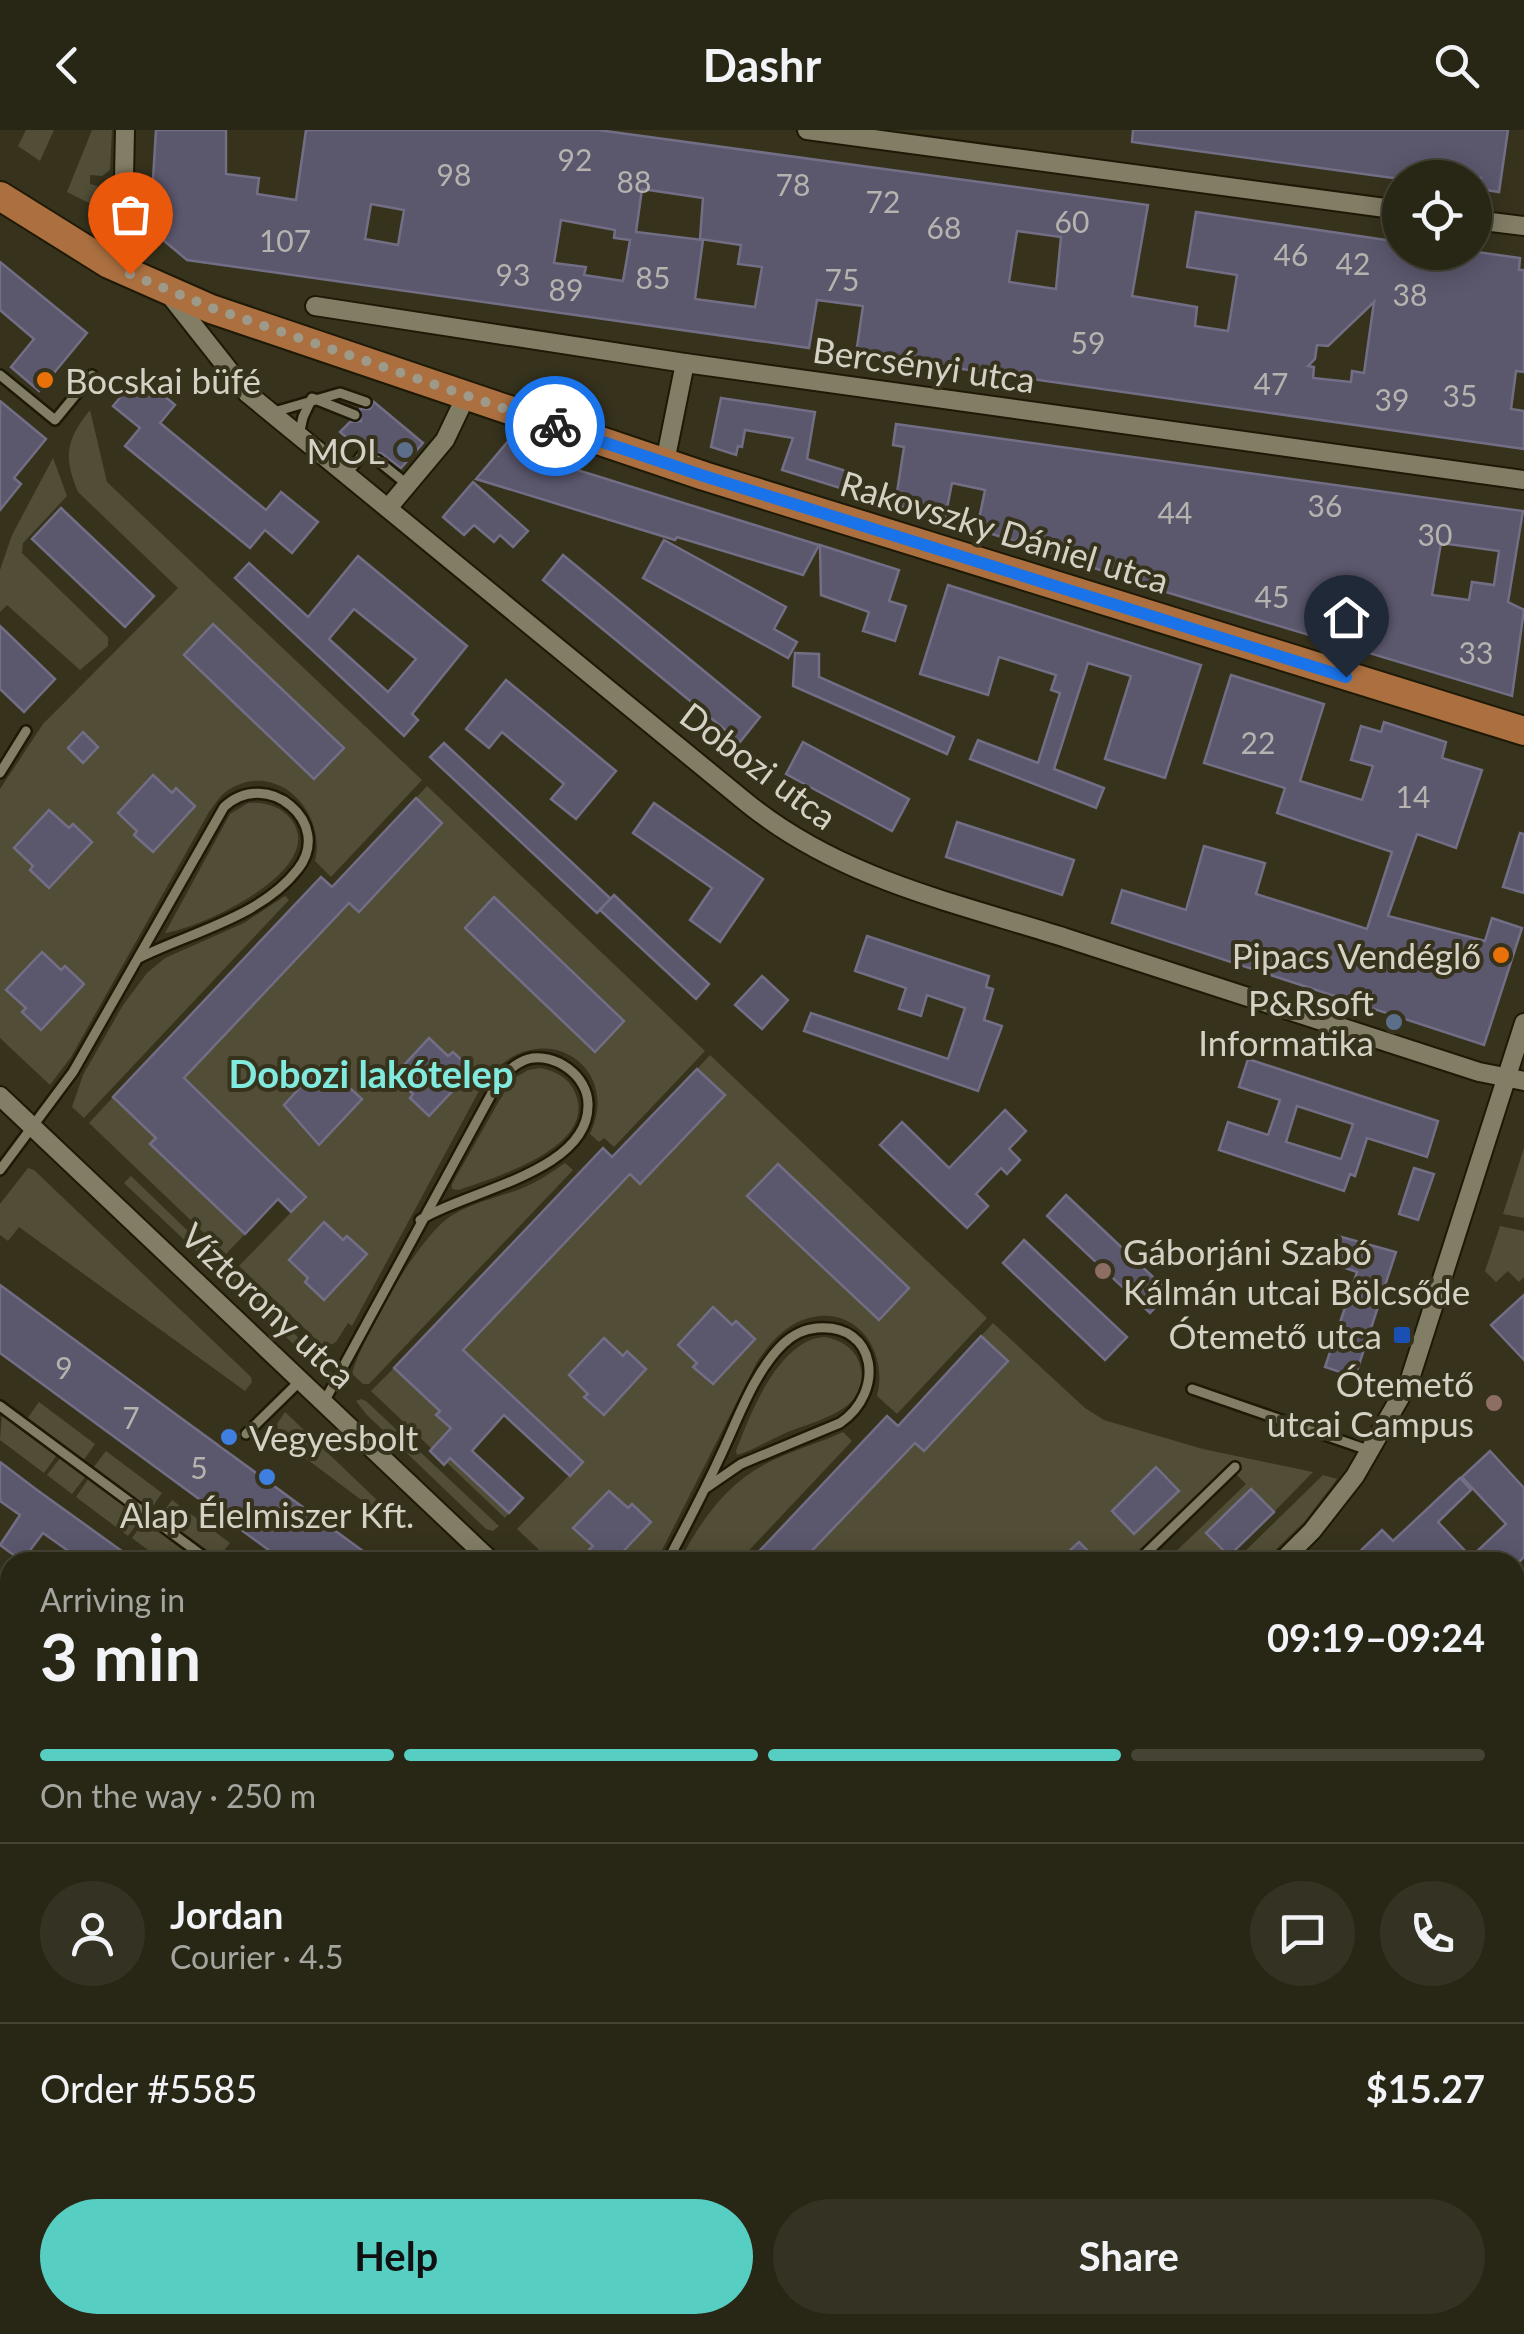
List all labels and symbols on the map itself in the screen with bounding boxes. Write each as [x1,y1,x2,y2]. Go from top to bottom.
house number: 92 [558,141,592,177]
house number: 98 [437,156,471,192]
house number: 88 [617,163,651,199]
house number: 78 [776,166,810,202]
pin [88,172,173,275]
house number: 72 [866,183,900,219]
house number: 60 [1055,203,1089,239]
house number: 68 [927,209,961,245]
house number: 107 [259,222,311,258]
house number: 46 [1274,236,1308,272]
house number: 42 [1336,245,1370,281]
house number: 93 [496,256,530,292]
house number: 85 [636,259,670,295]
house number: 75 [825,261,859,297]
house number: 89 [549,271,583,307]
house number: 38 [1393,276,1427,312]
house number: 59 [1071,324,1105,360]
street label: Bercsényi utca [810,328,1038,400]
place label: Bocskai büfé [65,359,261,401]
house number: 47 [1254,365,1288,401]
marker: Bocskai büfé [34,369,56,391]
courier [505,376,605,476]
house number: 35 [1443,377,1477,413]
house number: 39 [1375,381,1409,417]
place label: MOL [307,429,385,471]
marker: MOL [394,439,416,461]
street label: Rakovszky Dániel utca [836,461,1174,601]
house number: 36 [1308,487,1342,523]
house number: 44 [1158,494,1192,530]
house number: 30 [1418,516,1452,552]
pin [1304,575,1389,678]
house number: 45 [1255,578,1289,614]
house number: 33 [1459,634,1493,670]
street label: Dobozi utca [673,693,845,837]
house number: 22 [1241,724,1275,760]
house number: 14 [1396,778,1430,814]
place label: Pipacs Vendéglő [1232,934,1481,976]
marker: Pipacs Vendéglő [1490,944,1512,966]
place label: P&Rsoft Informatika [1198,981,1374,1063]
marker: P&Rsoft Informatika [1383,1011,1405,1033]
district label: Dobozi lakótelep [229,1050,513,1096]
street label: Víztorony utca [173,1214,365,1396]
place label: Gáborjáni Szabó Kálmán utcai Bölcsőde [1123,1230,1470,1312]
marker: Gáborjáni Szabó Kálmán utcai Bölcsőde [1092,1260,1114,1282]
place label: Ótemető utca [1169,1314,1382,1356]
marker: Ótemető utca [1391,1324,1413,1346]
house number: 9 [55,1349,73,1385]
place label: Ótemető utcai Campus [1267,1362,1474,1444]
marker: Ótemető utcai Campus [1483,1392,1505,1414]
house number: 7 [122,1399,140,1435]
place label: Vegyesbolt [249,1416,419,1458]
marker: Vegyesbolt [218,1426,240,1448]
house number: 5 [190,1449,208,1485]
marker: Alap Élelmiszer Kft. [256,1466,278,1488]
place label: Alap Élelmiszer Kft. [120,1493,414,1535]

